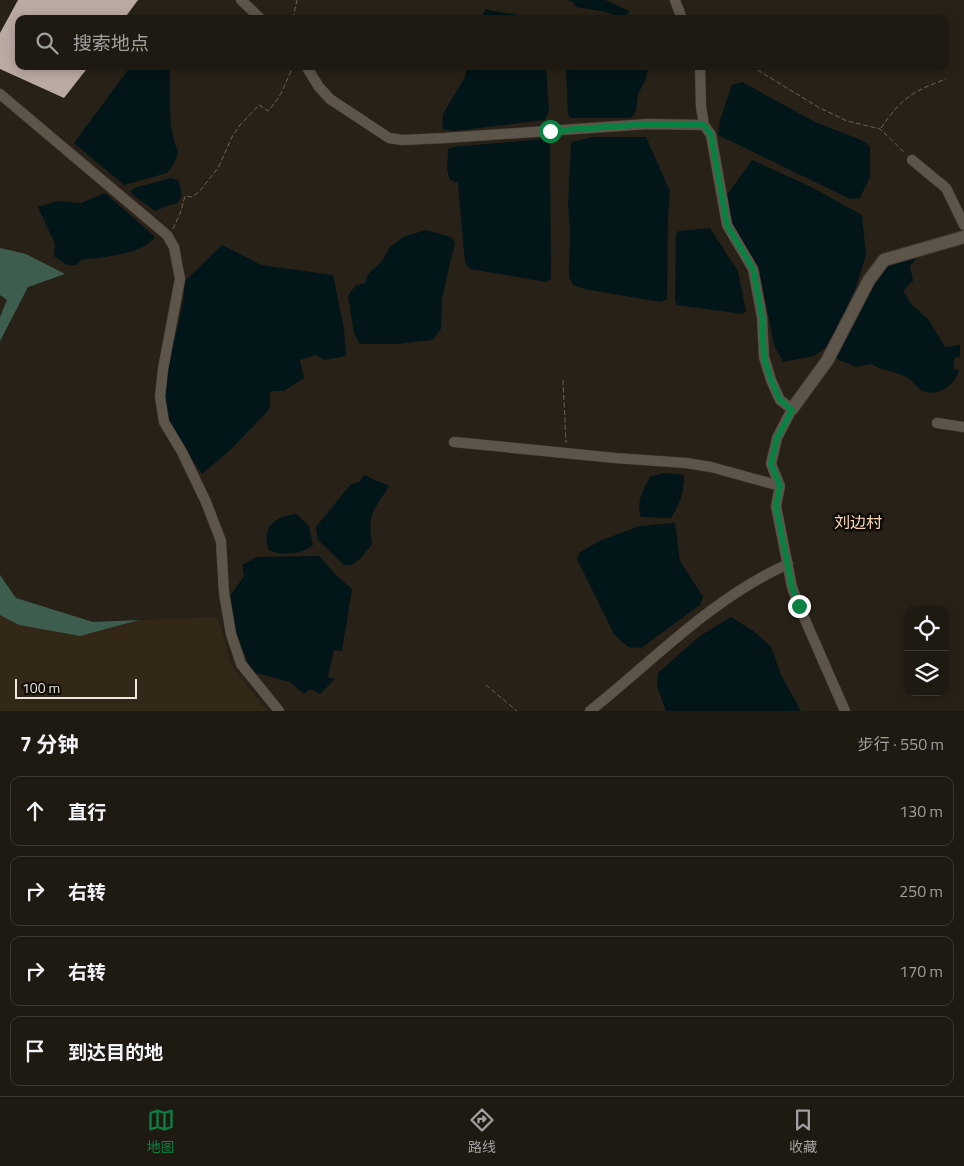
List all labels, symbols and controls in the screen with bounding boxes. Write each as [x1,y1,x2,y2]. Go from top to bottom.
search box [15,15,949,70]
text: 搜索地点 [73,28,149,57]
icon: search [33,29,61,57]
route start [539,120,562,143]
district label: 刘边村 [834,510,882,534]
route end [788,595,811,618]
map controls [904,606,949,696]
button: locate [904,606,949,651]
button: layers [904,651,949,696]
scale bar [15,676,138,699]
text: 100 m [22,677,60,698]
text: 7 分钟 [20,728,78,760]
text: 步行 · 550 m [858,732,944,756]
icon: ahead [21,797,49,825]
text: 直行 [68,797,106,826]
text: 130 m [899,799,943,823]
icon: right [21,877,49,905]
text: 右转 [68,877,106,906]
text: 250 m [899,879,943,903]
icon: right [21,957,49,985]
text: 右转 [68,957,106,986]
text: 170 m [899,959,943,983]
icon: arrive [21,1037,49,1065]
text: 到达目的地 [68,1037,163,1066]
tab: 地图 [147,1106,175,1157]
tab: 路线 [468,1106,496,1157]
tab: 收藏 [789,1106,817,1157]

